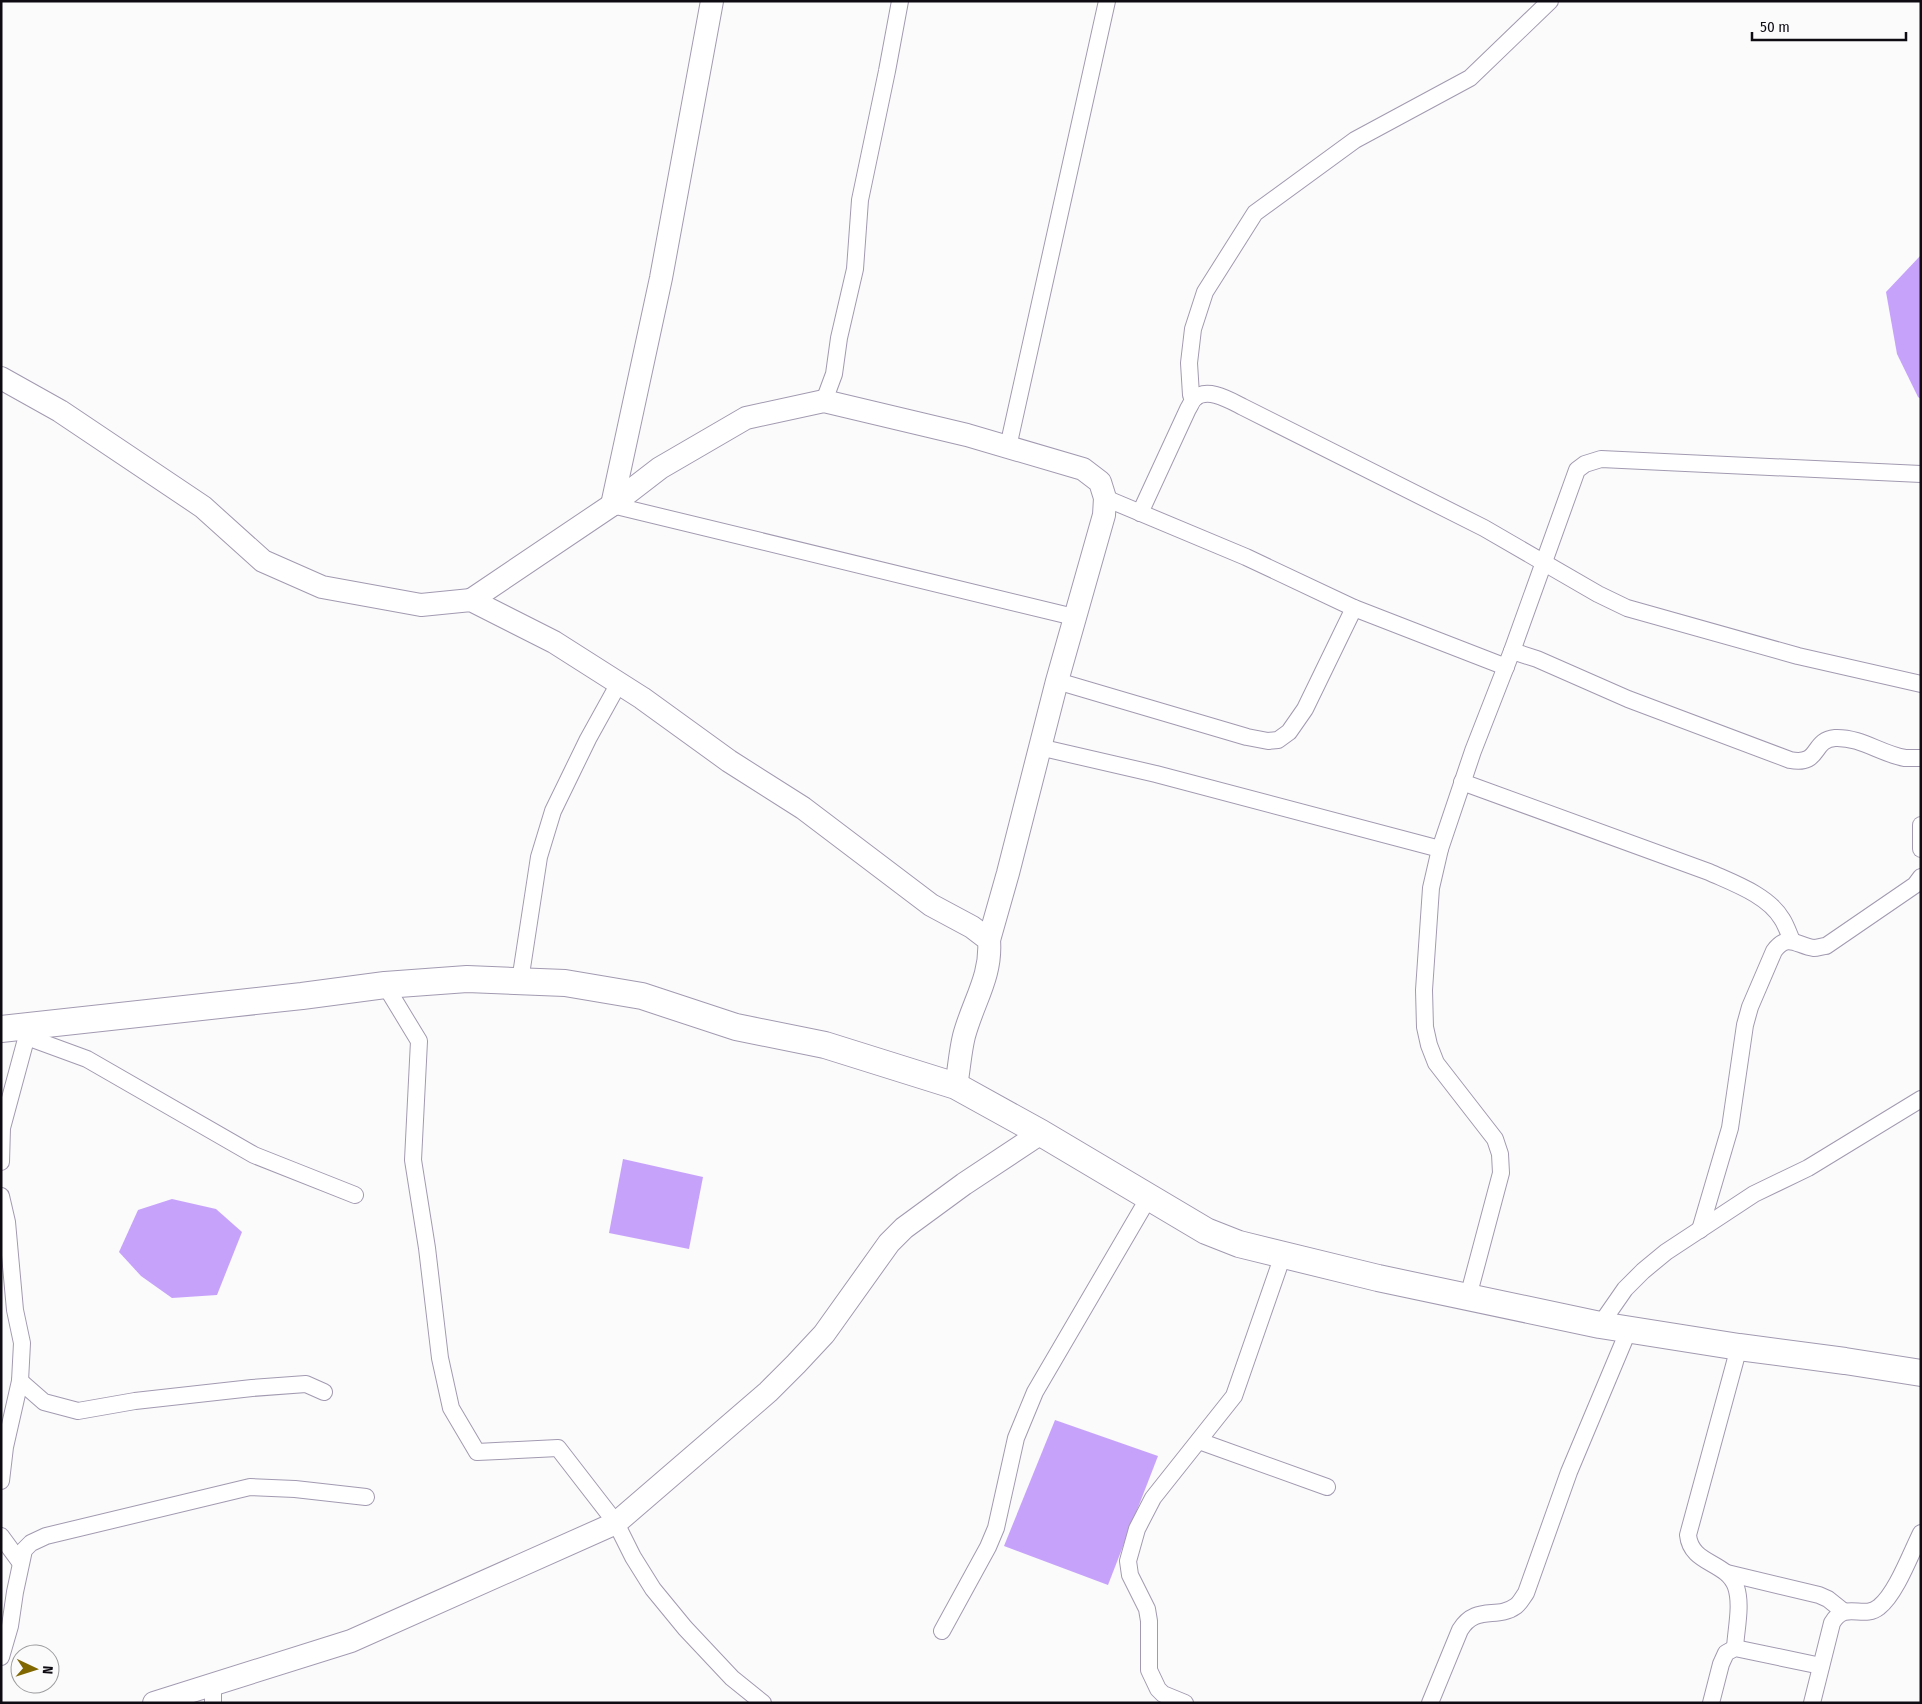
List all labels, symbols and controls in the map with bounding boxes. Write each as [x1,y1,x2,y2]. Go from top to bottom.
scale bar [1752,10,1906,42]
text: 50 m [1760,18,1790,36]
north arrow [10,1644,60,1694]
text: N [39,1665,56,1675]

